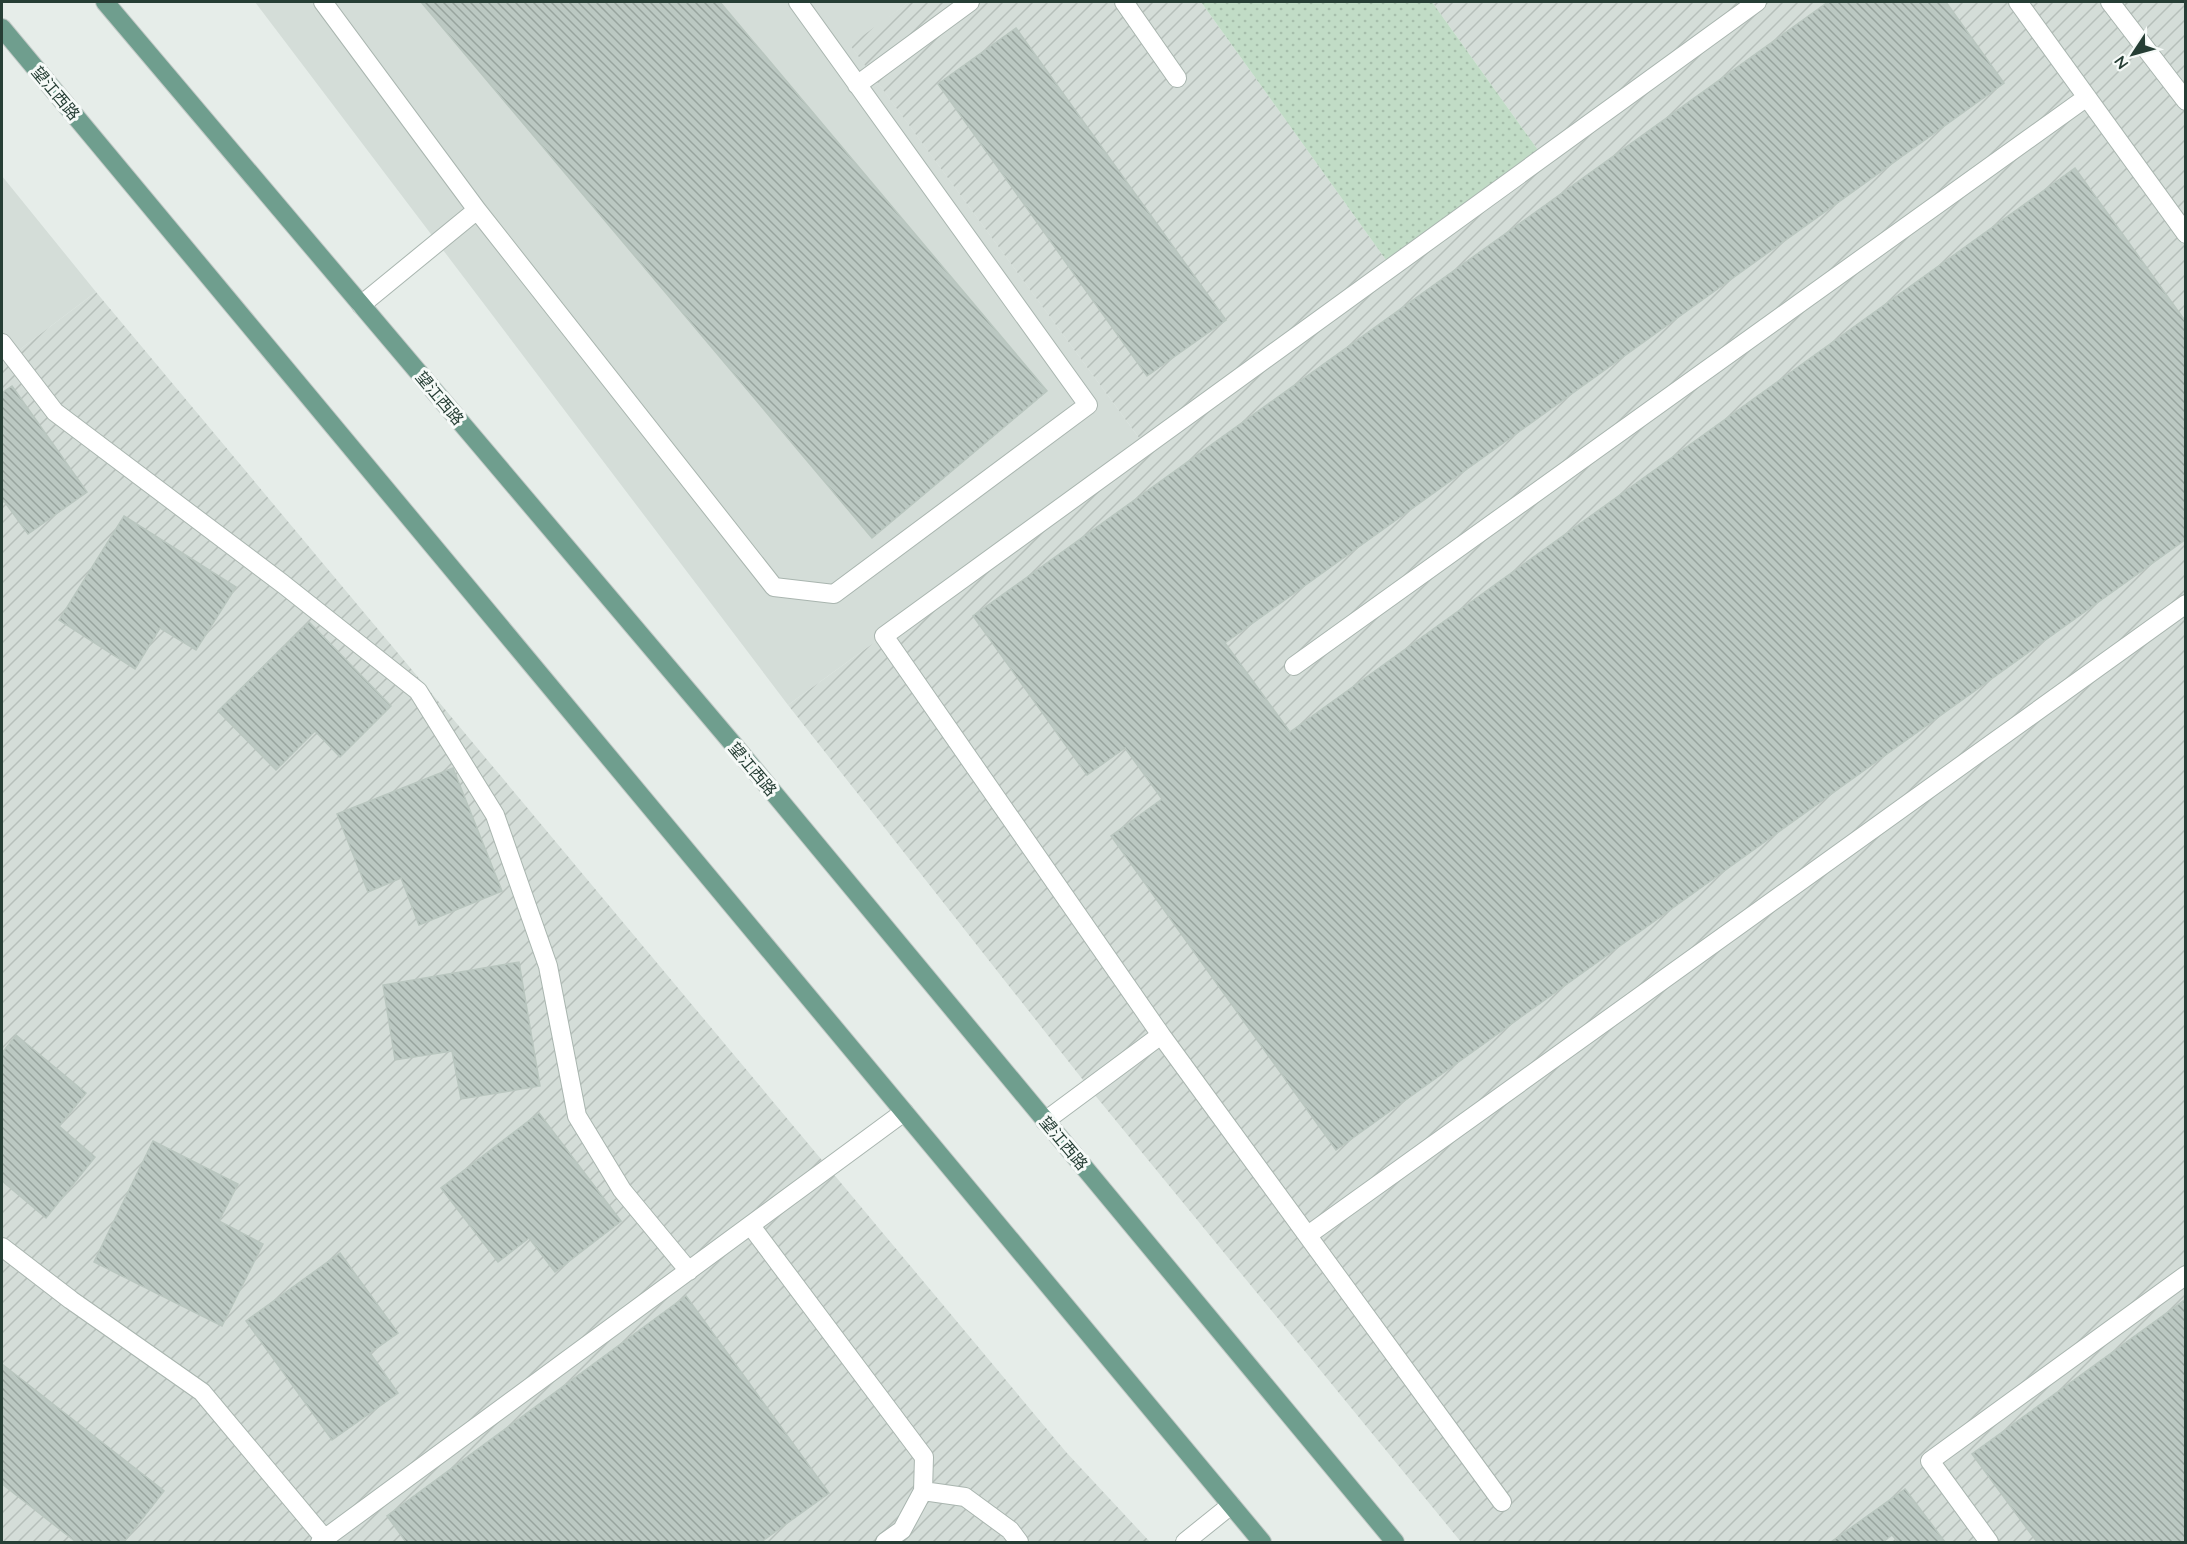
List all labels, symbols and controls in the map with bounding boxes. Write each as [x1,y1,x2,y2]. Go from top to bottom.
north arrow [2103,24,2163,84]
text: N [2109,52,2132,73]
street label: 望江西路 [28,62,84,124]
street label: 望江西路 [412,367,468,429]
street label: 望江西路 [725,738,781,800]
street label: 望江西路 [1036,1112,1092,1174]

